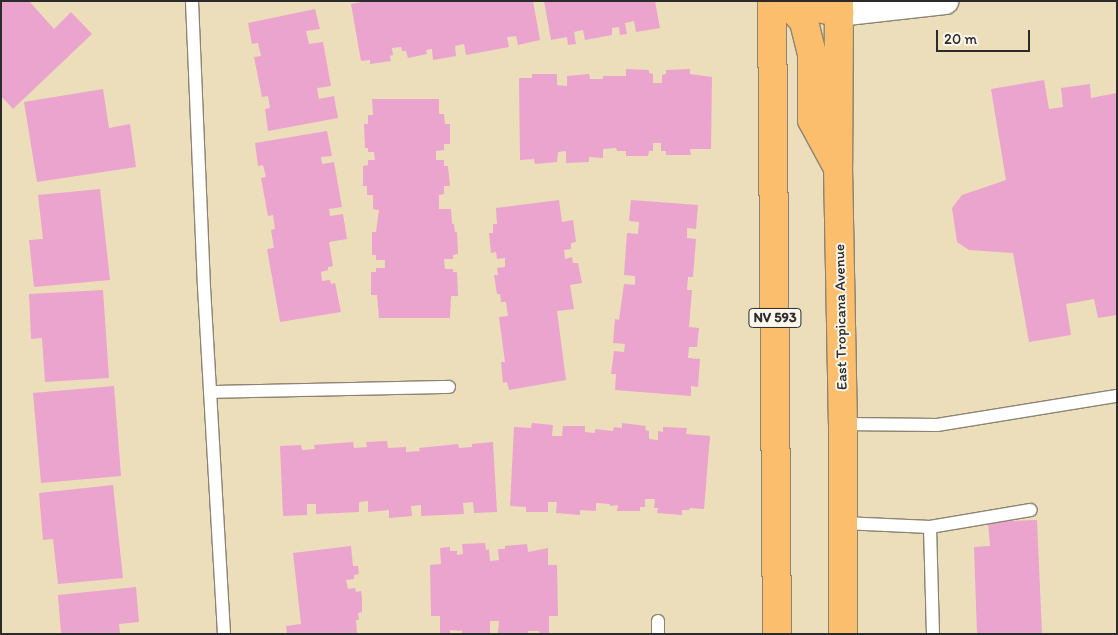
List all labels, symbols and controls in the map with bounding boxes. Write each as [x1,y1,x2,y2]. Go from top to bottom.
scale bar [938,20,1032,52]
text: 20 m [944,30,977,48]
street label: East Tropicana Avenue [831,244,851,390]
road number: NV 593 [748,306,802,330]

